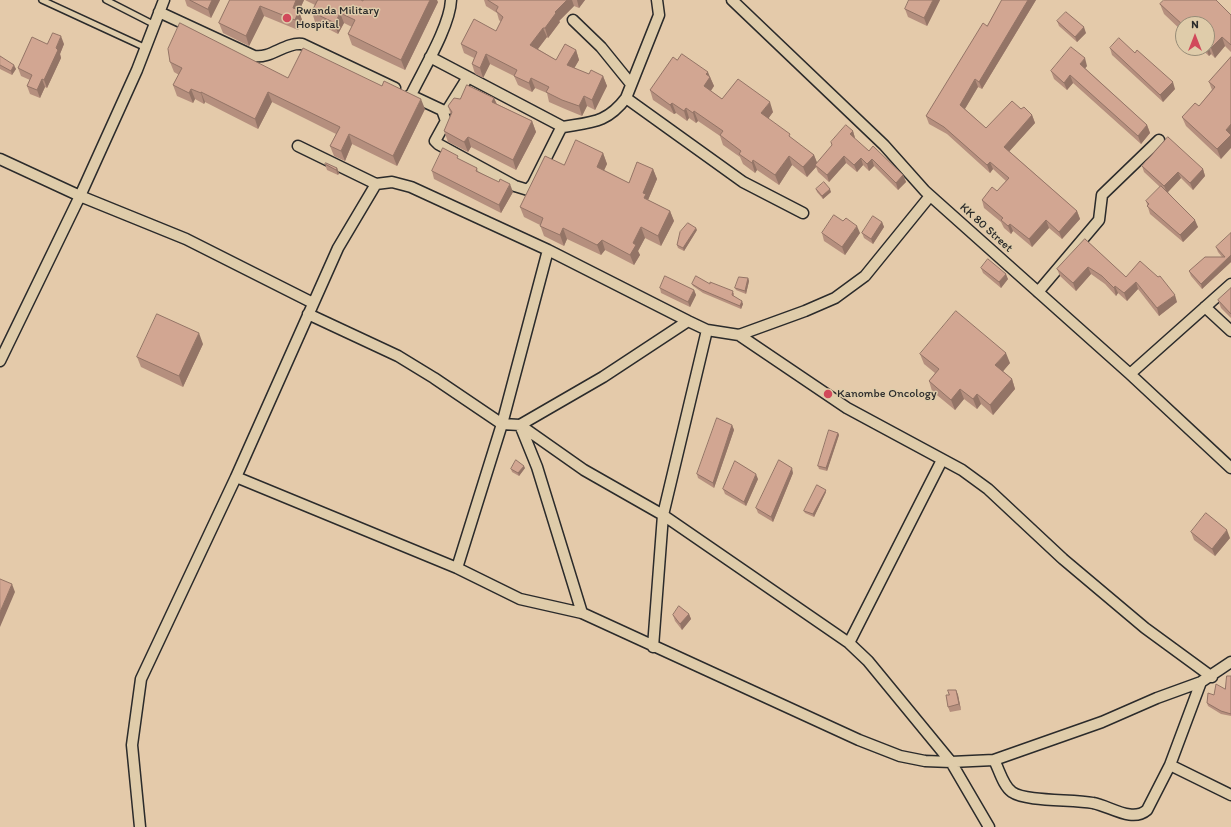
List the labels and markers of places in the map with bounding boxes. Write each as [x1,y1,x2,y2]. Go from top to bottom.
place label: Rwanda Military Hospital [296,4,379,32]
marker: Rwanda Military Hospital [281,12,293,24]
place label: Kanombe Oncology [837,387,937,401]
marker: Kanombe Oncology [822,388,834,400]

